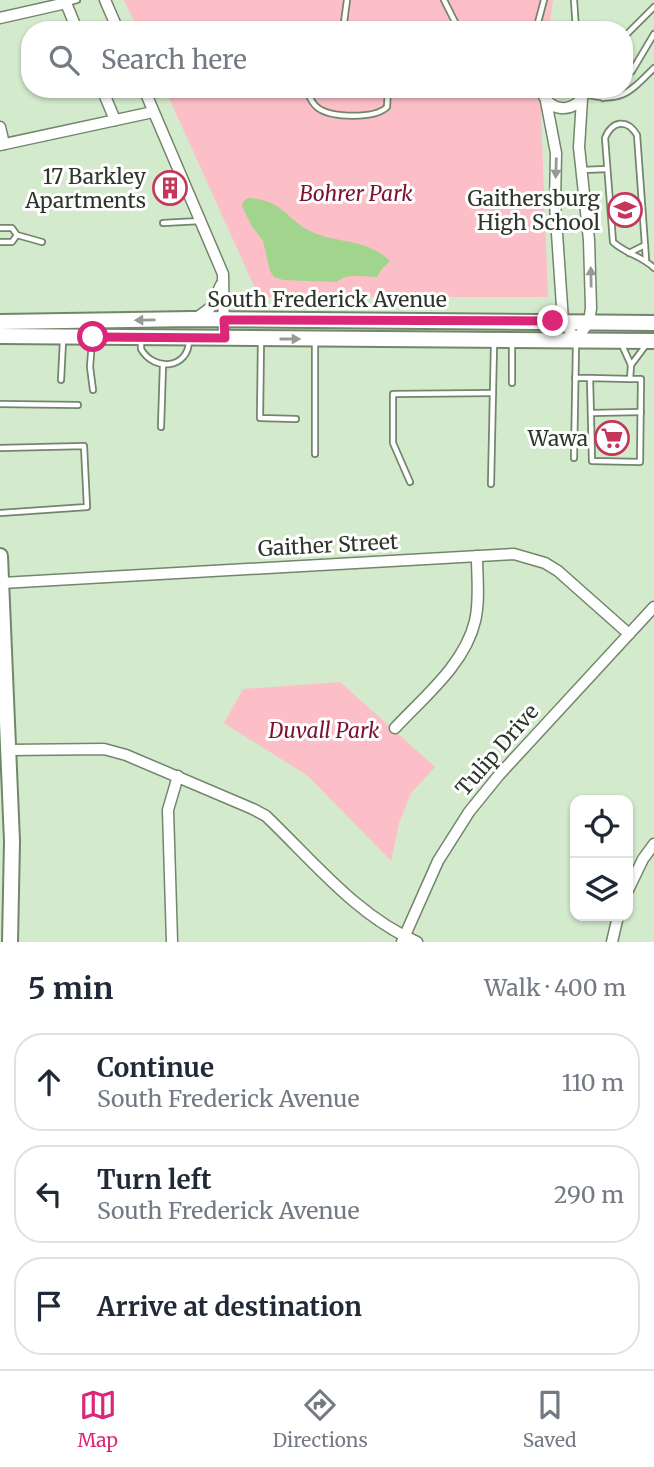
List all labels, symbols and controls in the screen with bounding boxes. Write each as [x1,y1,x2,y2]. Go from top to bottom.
search box [21,21,633,98]
icon: search [45,41,83,79]
text: Search here [101,43,247,76]
one-way arrow [550,157,562,179]
place label: 17 Barkley Apartments [24,163,147,214]
building icon: 17 Barkley Apartments [151,169,189,207]
park label: Bohrer Park [299,180,413,207]
place label: Gaithersburg High School [467,185,600,236]
school or university icon: Gaithersburg High School [606,191,644,229]
one-way arrow [585,265,597,287]
street label: South Frederick Avenue [207,286,447,313]
route end [537,305,568,336]
one-way arrow [134,314,156,326]
route start [77,321,108,352]
one-way arrow [279,333,301,345]
supermarket icon: Wawa [593,419,631,457]
place label: Wawa [527,425,588,452]
street label: Gaither Street [257,528,399,562]
street label: Tulip Drive [450,698,544,802]
park label: Duvall Park [267,717,380,744]
map controls [570,795,633,921]
button: locate [570,795,633,858]
button: layers [570,858,633,921]
text: 5 min [28,969,113,1007]
text: Walk · 400 m [484,973,626,1002]
text: Continue [97,1051,214,1084]
icon: ahead [30,1063,68,1101]
text: 110 m [562,1068,624,1097]
text: South Frederick Avenue [97,1084,359,1113]
text: Turn left [97,1163,211,1196]
icon: left [30,1175,68,1213]
text: 290 m [554,1180,624,1209]
text: South Frederick Avenue [97,1196,359,1225]
icon: arrive [30,1287,68,1325]
text: Arrive at destination [97,1290,362,1323]
tab: Map [77,1386,118,1452]
tab: Directions [273,1386,368,1452]
tab: Saved [523,1386,577,1452]

